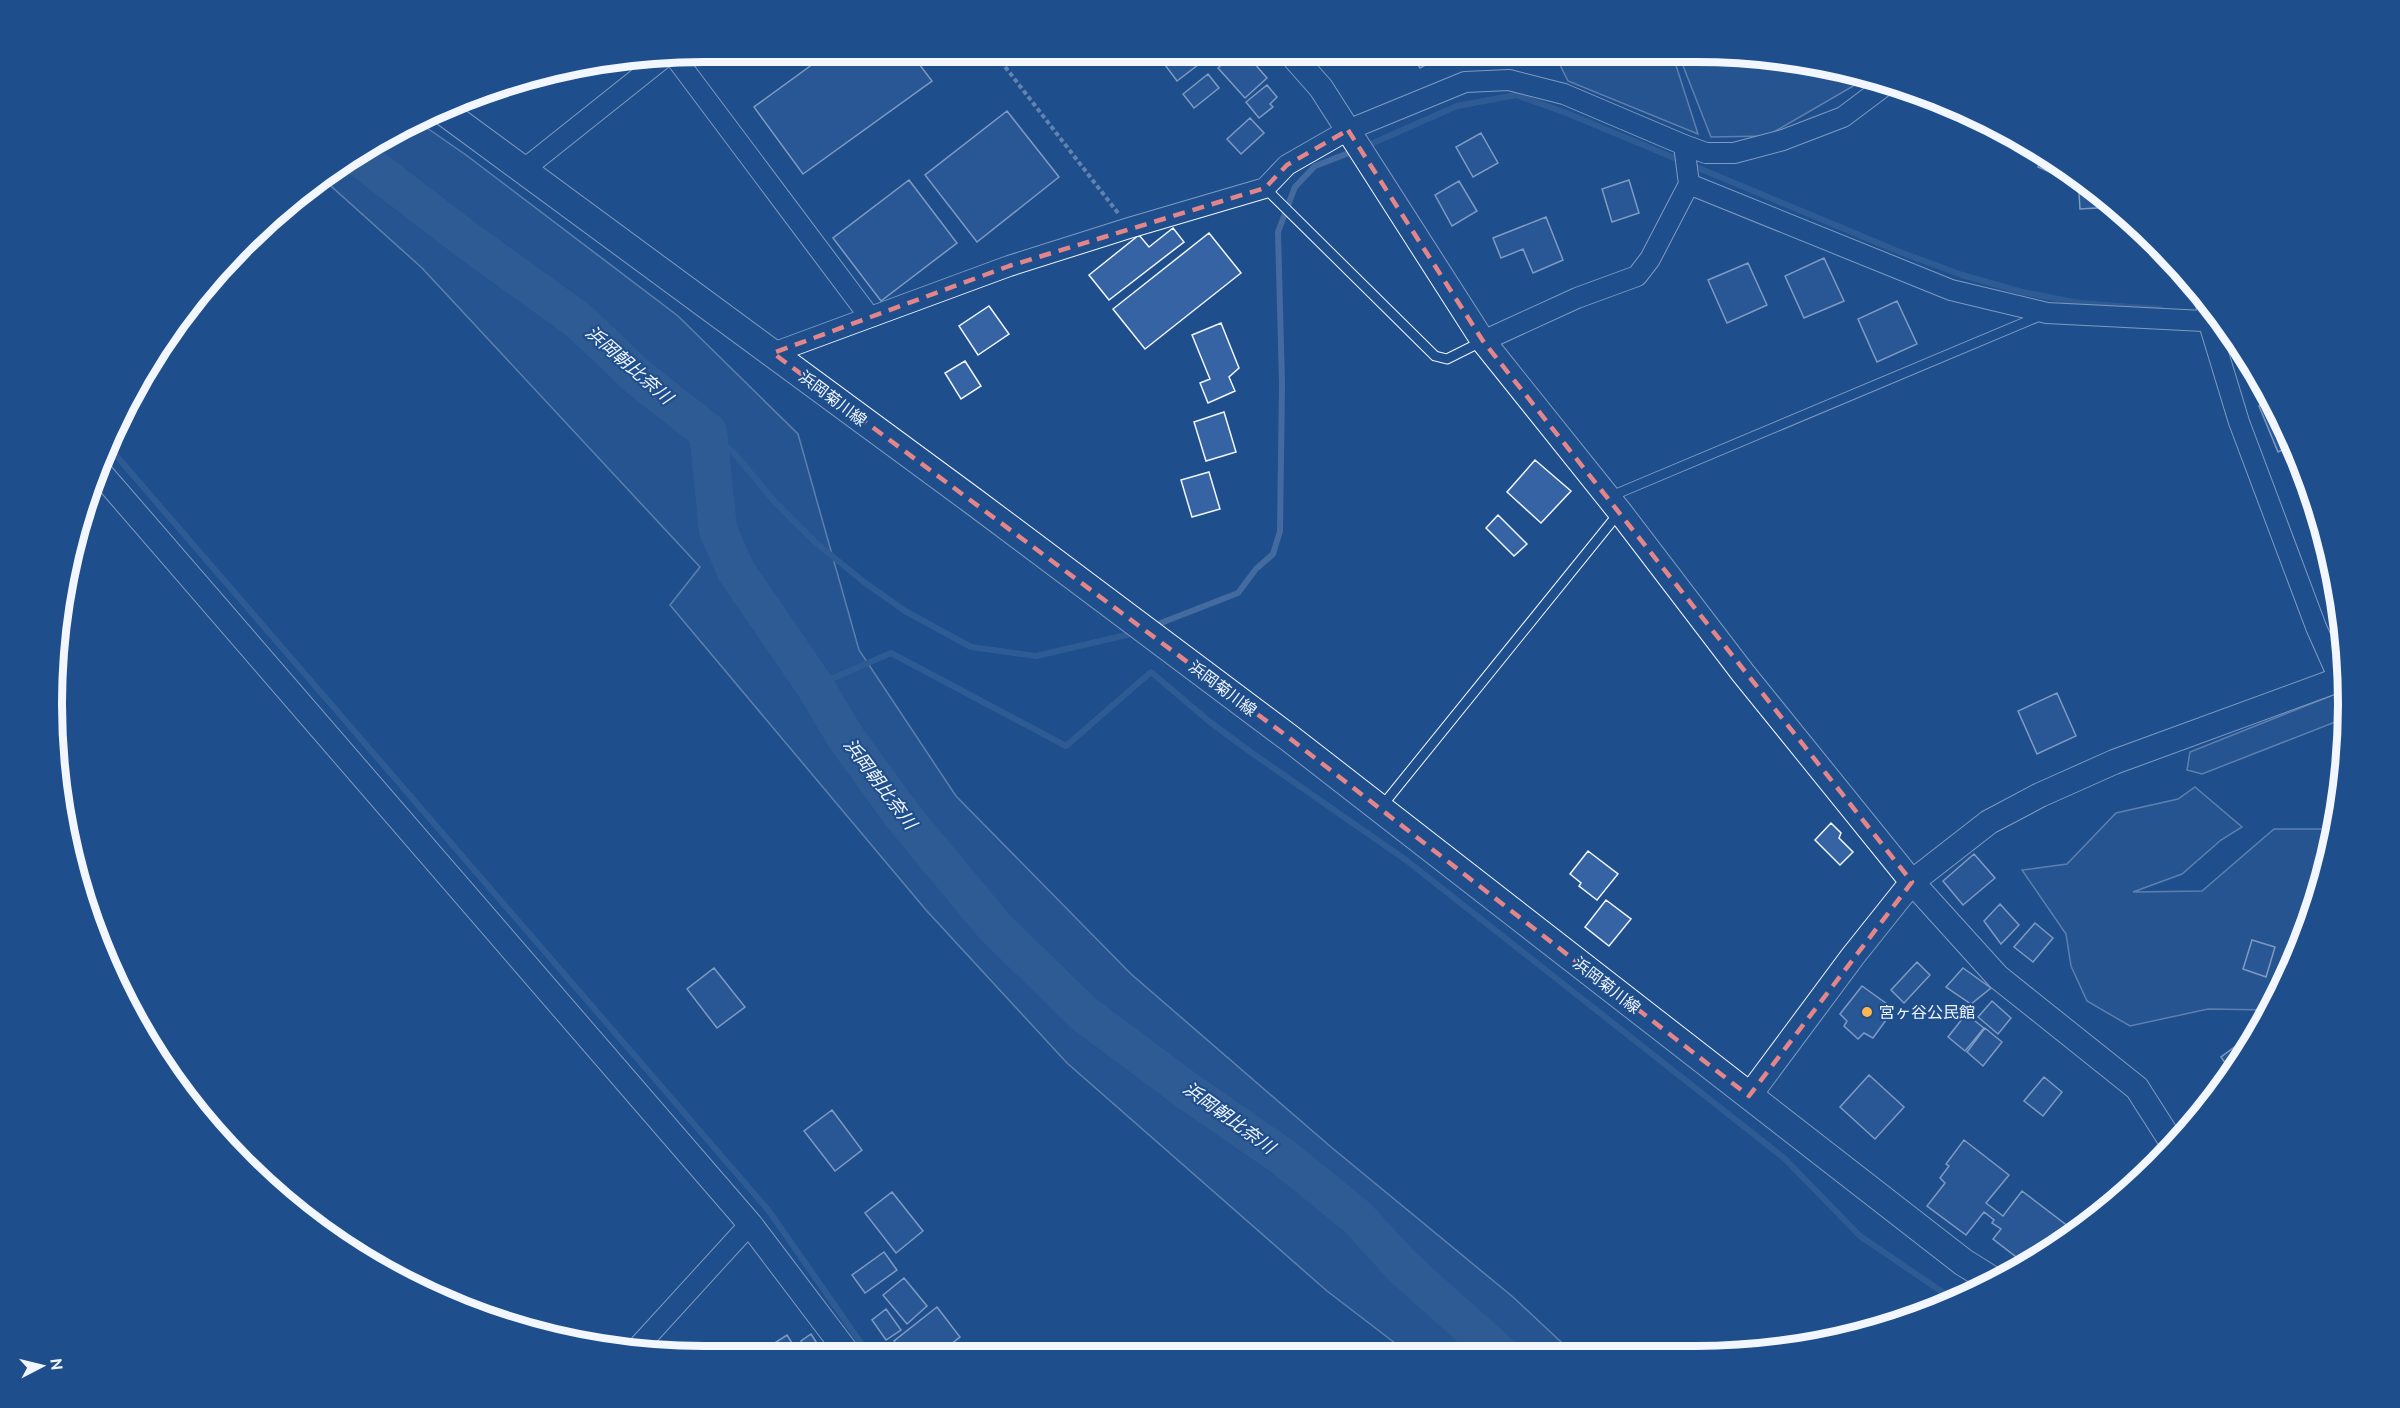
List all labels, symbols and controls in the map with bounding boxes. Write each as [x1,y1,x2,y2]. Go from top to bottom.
water label: 浜岡朝比奈川 [582,321,678,409]
street label: 浜岡菊川線 [796,367,870,429]
street label: 浜岡菊川線 [1186,657,1260,719]
water label: 浜岡朝比奈川 [840,734,922,834]
street label: 浜岡菊川線 [1570,953,1644,1017]
place label: 宮ヶ谷公民館 [1879,1003,1975,1021]
marker: 宮ヶ谷公民館 [1860,1005,1874,1019]
water label: 浜岡朝比奈川 [1180,1077,1281,1158]
north arrow [12,1336,72,1396]
text: N [47,1357,67,1371]

